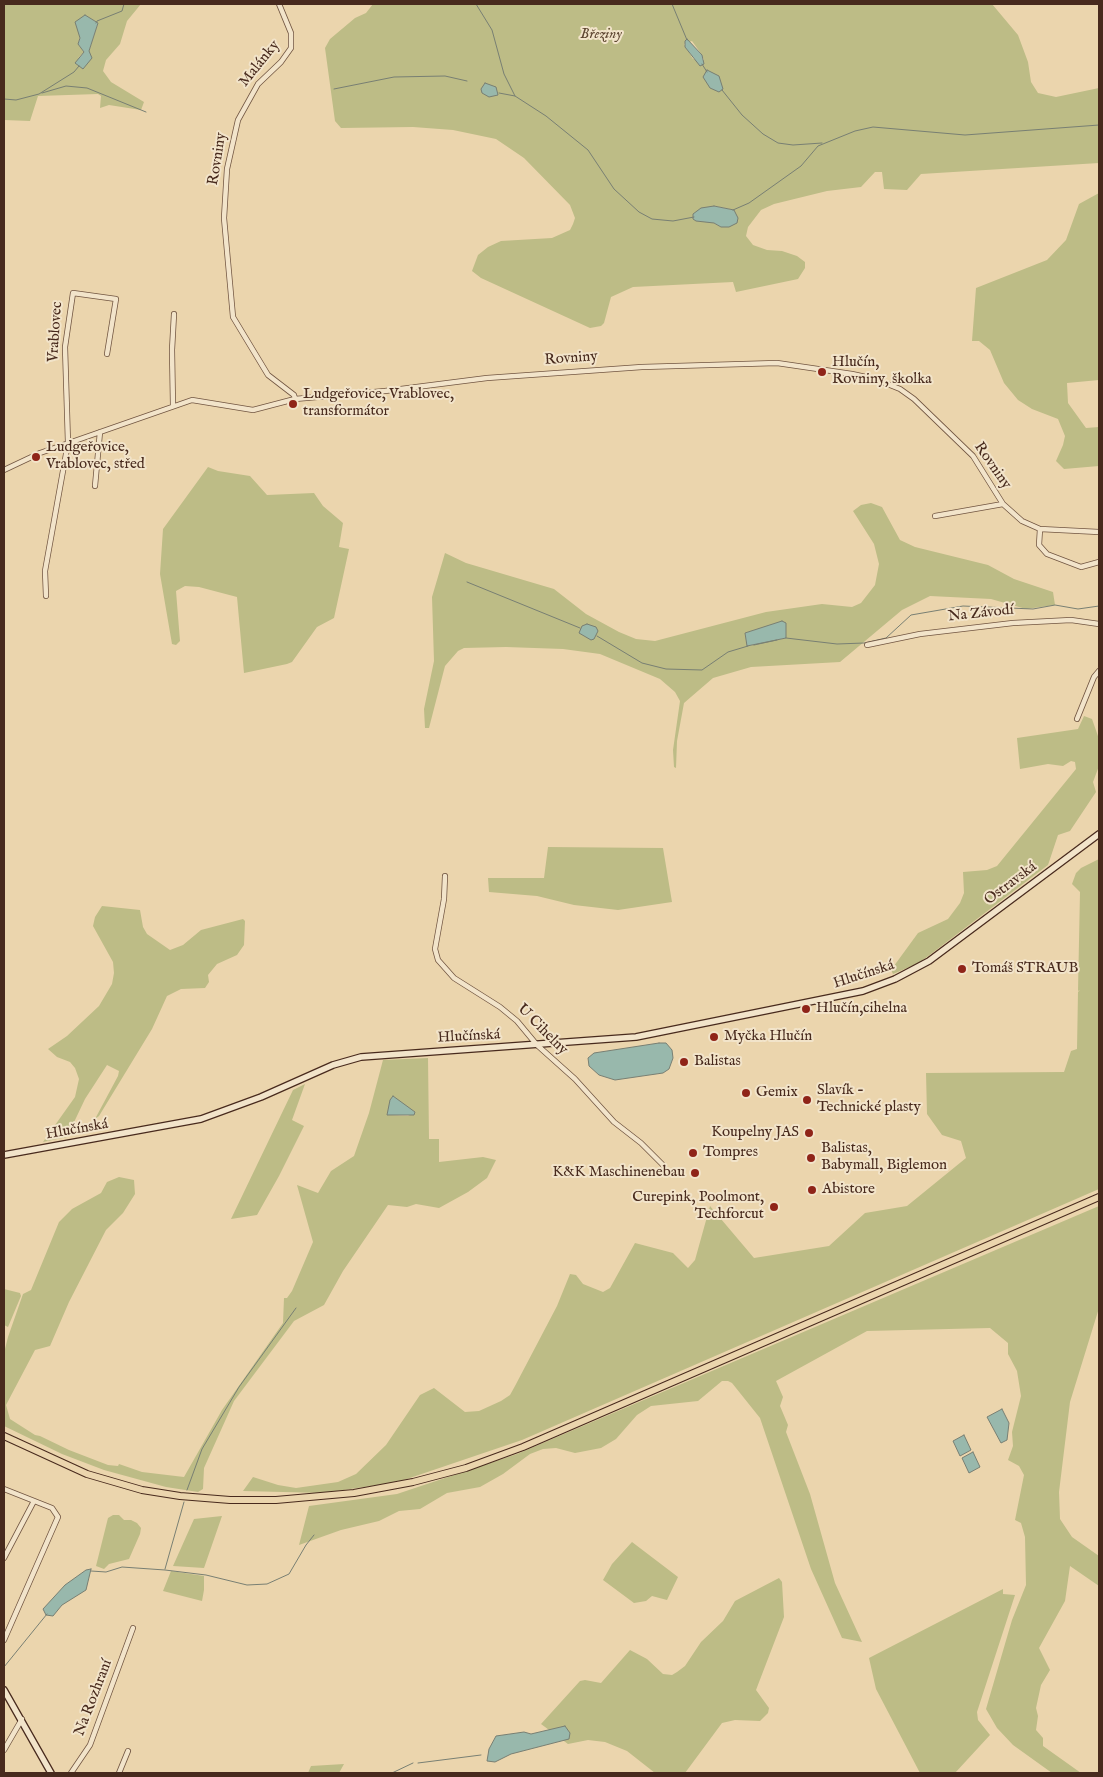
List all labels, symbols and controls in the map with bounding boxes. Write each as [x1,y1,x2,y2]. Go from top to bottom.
park label: Březiny [580,26,622,44]
street label: Malánky [236,37,284,91]
street label: Rovniny [205,131,231,187]
street label: Vrablovec [45,301,67,363]
street label: Rovniny [544,348,598,370]
place label: Hlučín, Rovniny, školka [832,354,932,389]
marker: Hlučín, Rovniny, školka [816,366,828,378]
place label: Ludgeřovice, Vrablovec, transformátor [303,386,454,421]
marker: Ludgeřovice, Vrablovec, transformátor [287,398,299,410]
place label: Ludgeřovice, Vrablovec, střed [46,439,145,474]
street label: Rovniny [969,439,1015,493]
marker: Ludgeřovice, Vrablovec, střed [30,451,42,463]
street label: Na Závodí [947,602,1015,626]
street label: Ostravská [981,858,1041,910]
street label: Hlučínská [831,957,897,993]
place label: Tomáš STRAUB [972,960,1078,978]
marker: Tomáš STRAUB [956,963,968,975]
place label: Hlučín,cihelna [816,1000,907,1018]
street label: U Cihelny [513,1001,571,1059]
marker: Hlučín,cihelna [800,1003,812,1015]
street label: Hlučínská [437,1026,501,1048]
place label: Myčka Hlučín [724,1028,812,1046]
marker: Myčka Hlučín [708,1031,720,1043]
place label: Balistas [694,1053,741,1071]
marker: Balistas [678,1056,690,1068]
place label: Slavík - Technické plasty [817,1082,921,1117]
place label: Gemix [756,1084,798,1102]
marker: Gemix [740,1087,752,1099]
marker: Slavík - Technické plasty [801,1094,813,1106]
street label: Hlučínská [44,1116,110,1144]
place label: Koupelny JAS [711,1124,799,1142]
marker: Koupelny JAS [803,1127,815,1139]
place label: Balistas, Babymall, Biglemon [821,1140,947,1175]
place label: Tompres [703,1144,758,1162]
marker: Tompres [687,1147,699,1159]
marker: Balistas, Babymall, Biglemon [805,1152,817,1164]
place label: K&K Maschinenebau [552,1164,685,1182]
marker: K&K Maschinenebau [689,1167,701,1179]
place label: Abistore [822,1181,875,1199]
marker: Abistore [806,1184,818,1196]
place label: Curepink, Poolmont, Techforcut [632,1189,764,1224]
marker: Curepink, Poolmont, Techforcut [768,1201,780,1213]
street label: Na Rozhraní [71,1657,117,1739]

